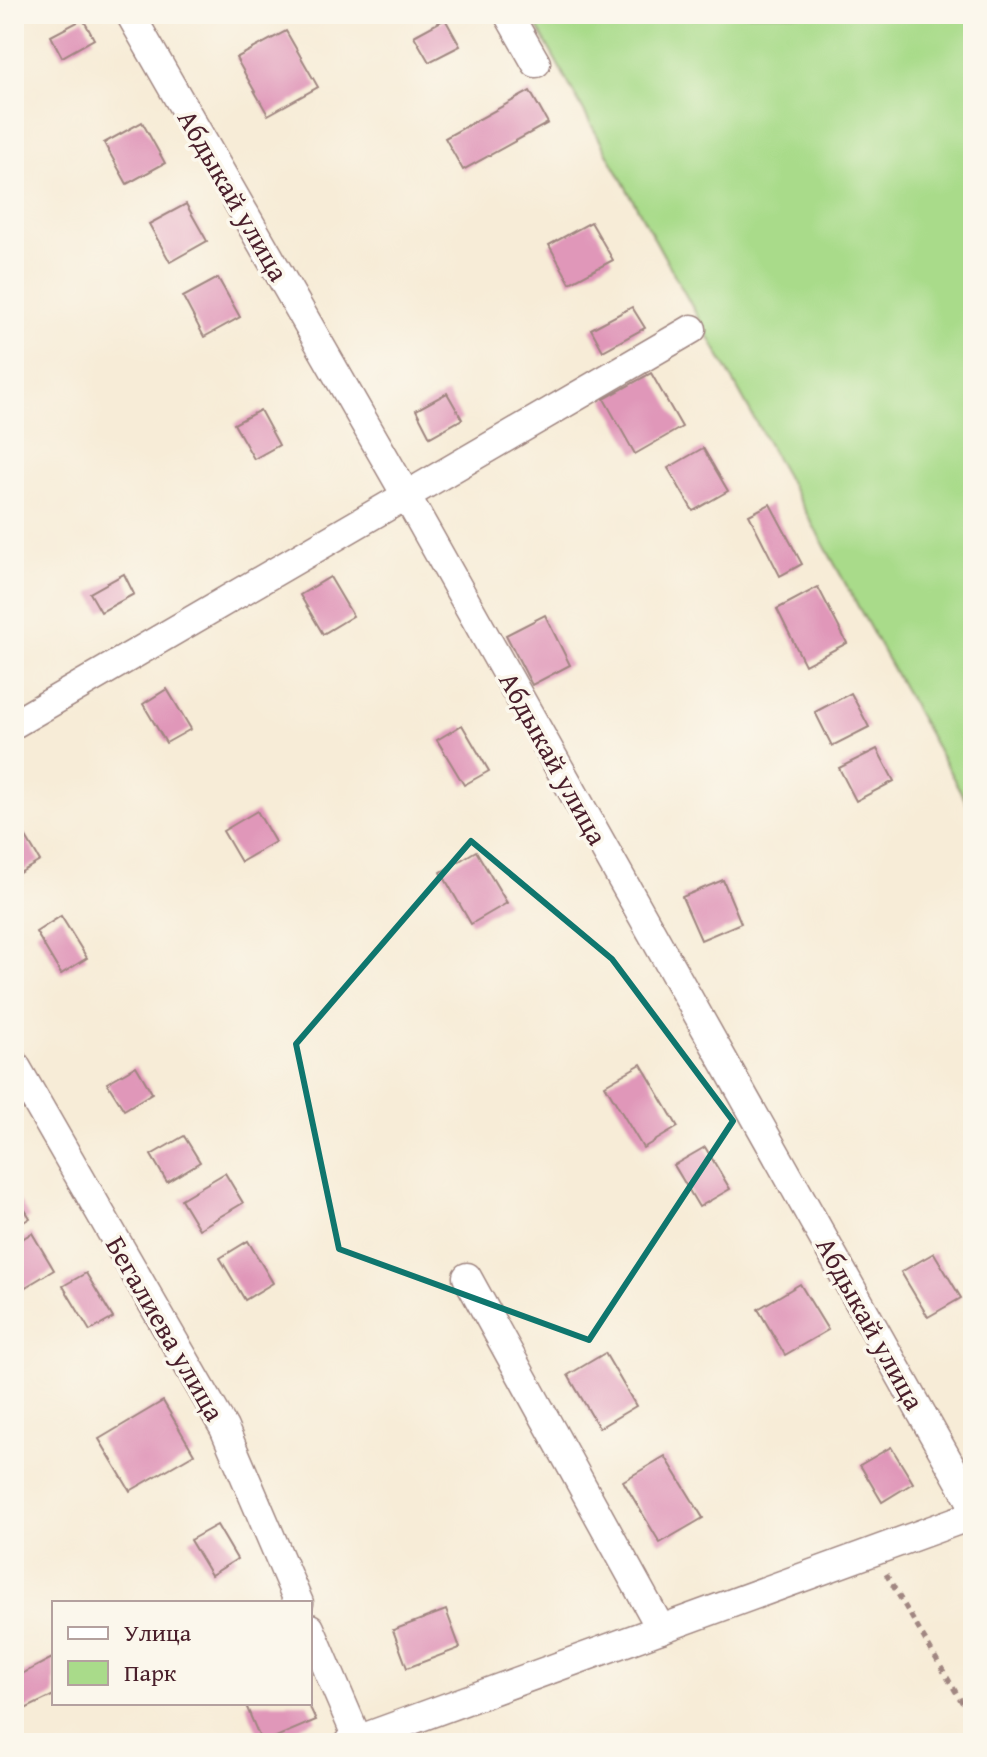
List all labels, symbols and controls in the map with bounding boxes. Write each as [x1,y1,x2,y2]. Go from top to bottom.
street label: Абдыкай улица [168,101,300,289]
street label: Абдыкай улица [489,664,619,853]
street label: Бегалиева улица [96,1228,236,1429]
street label: Абдыкай улица [806,1229,936,1418]
legend [52,1601,312,1705]
text: Улица [124,1615,192,1650]
text: Парк [124,1655,177,1690]

